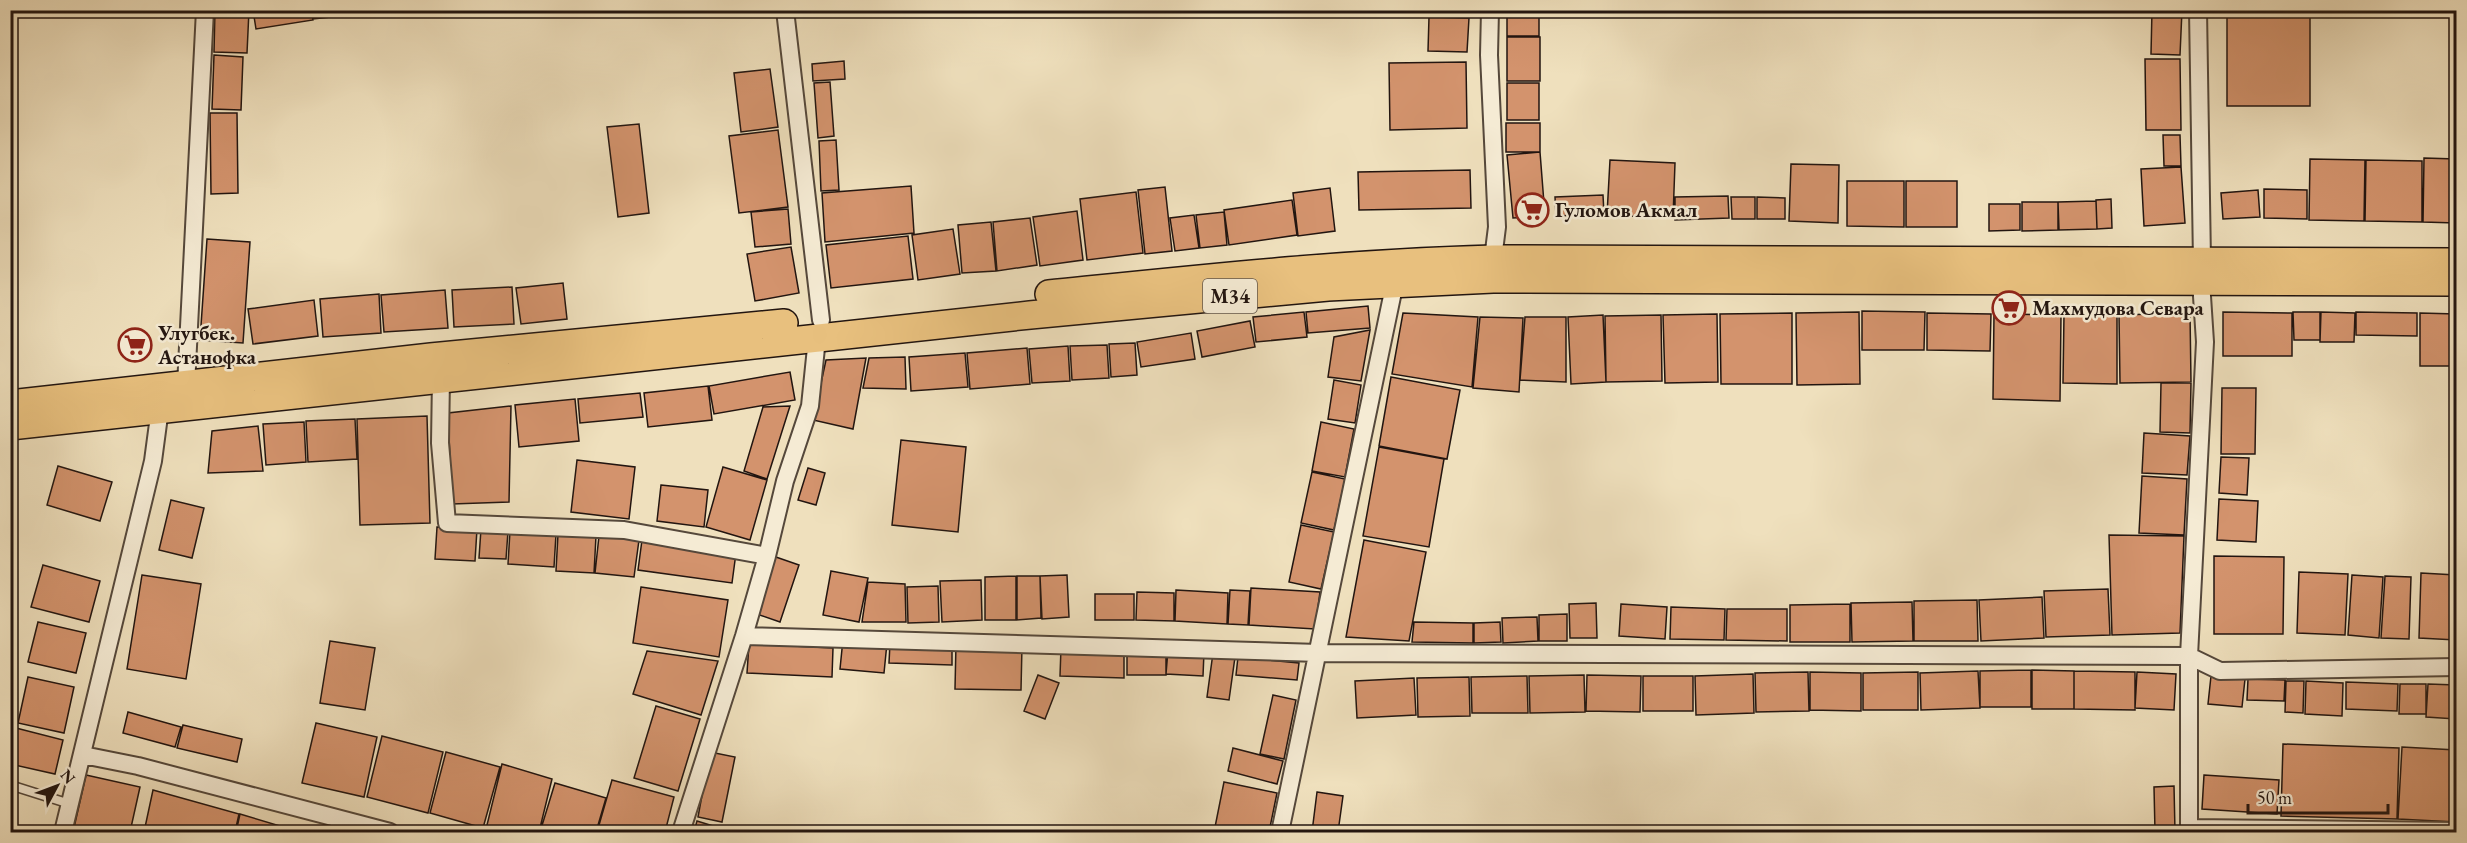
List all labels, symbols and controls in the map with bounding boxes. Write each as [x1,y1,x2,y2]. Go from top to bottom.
supermarket icon: Гуломов Акмал [1514,192,1550,228]
place label: Гуломов Акмал [1555,196,1698,223]
road number: M34 [1203,279,1257,313]
supermarket icon: Махмудова Севара [1991,290,2027,326]
place label: Махмудова Севара [2032,294,2204,321]
place label: Улугбек. Астанофка [157,319,257,370]
supermarket icon: Улугбек. Астанофка [117,327,153,363]
north arrow [27,756,87,816]
text: N [56,765,80,788]
scale bar [2248,777,2388,815]
text: 50 m [2257,786,2292,809]

